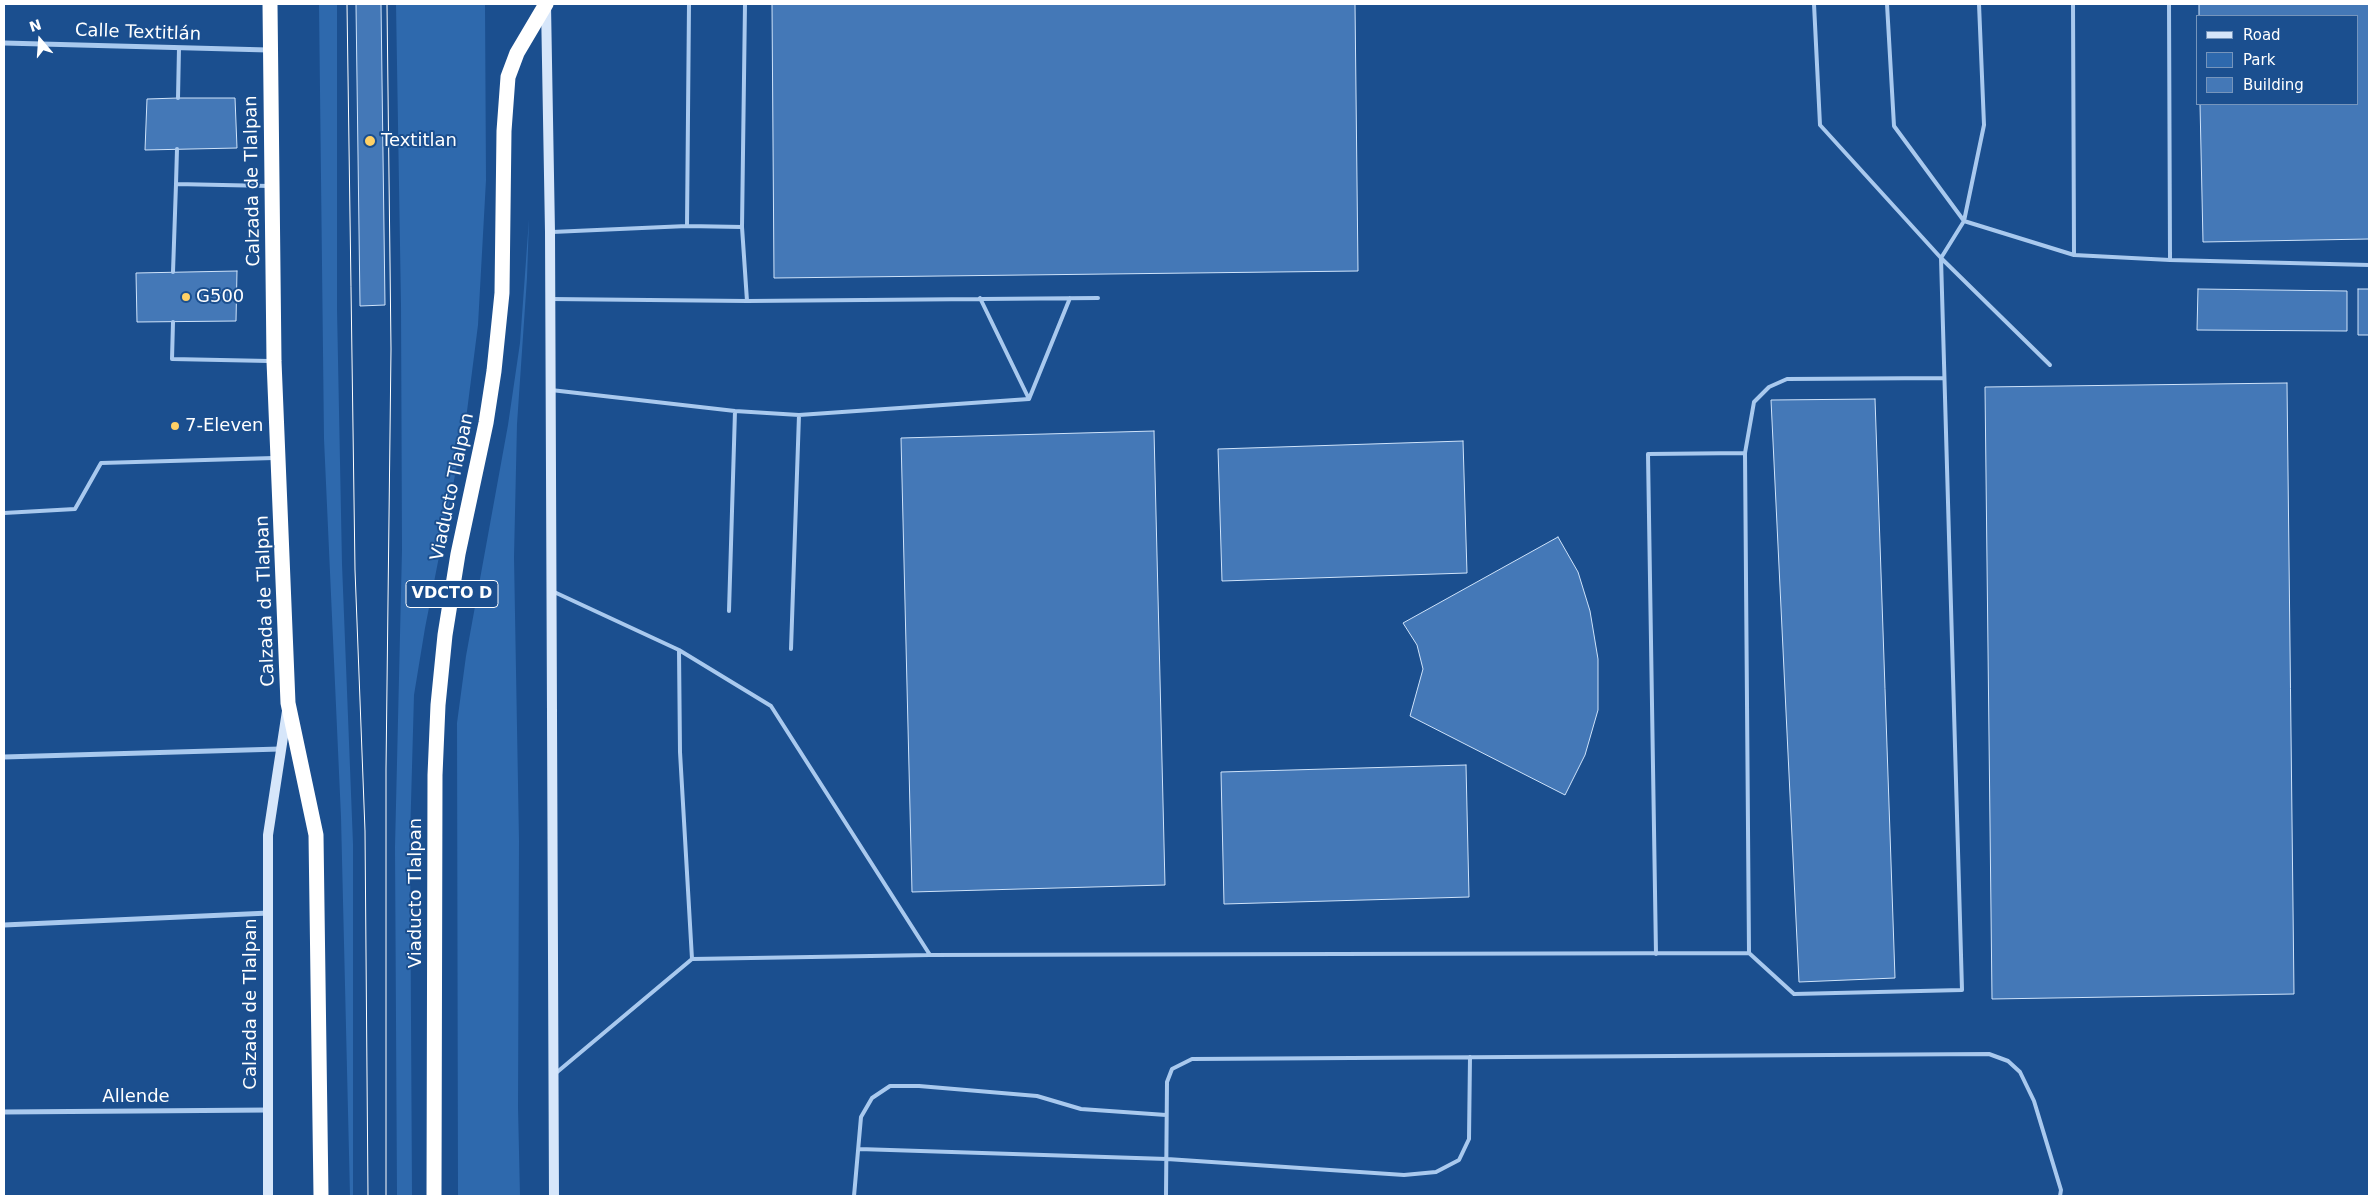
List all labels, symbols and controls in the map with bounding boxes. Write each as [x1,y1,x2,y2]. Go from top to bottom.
north arrow [15,15,65,65]
legend [2196,15,2358,105]
text: N [27,16,43,35]
street label: Calle Textitlán [75,20,201,46]
text: Road [2243,26,2281,44]
text: Park [2243,51,2275,69]
text: Building [2243,76,2304,94]
street label: Calzada de Tlalpan [241,95,265,267]
place label: Textitlan [381,130,457,152]
marker: Textitlan [363,134,377,148]
place label: G500 [196,286,244,308]
marker: G500 [180,291,192,303]
street label: Viaducto Tlalpan [427,411,479,563]
place label: 7-Eleven [185,415,264,437]
marker: 7-Eleven [169,420,181,432]
street label: Calzada de Tlalpan [252,515,280,687]
road number: VDCTO D [406,580,498,608]
street label: Viaducto Tlalpan [405,818,427,968]
street label: Calzada de Tlalpan [240,918,262,1090]
street label: Allende [102,1086,170,1108]

